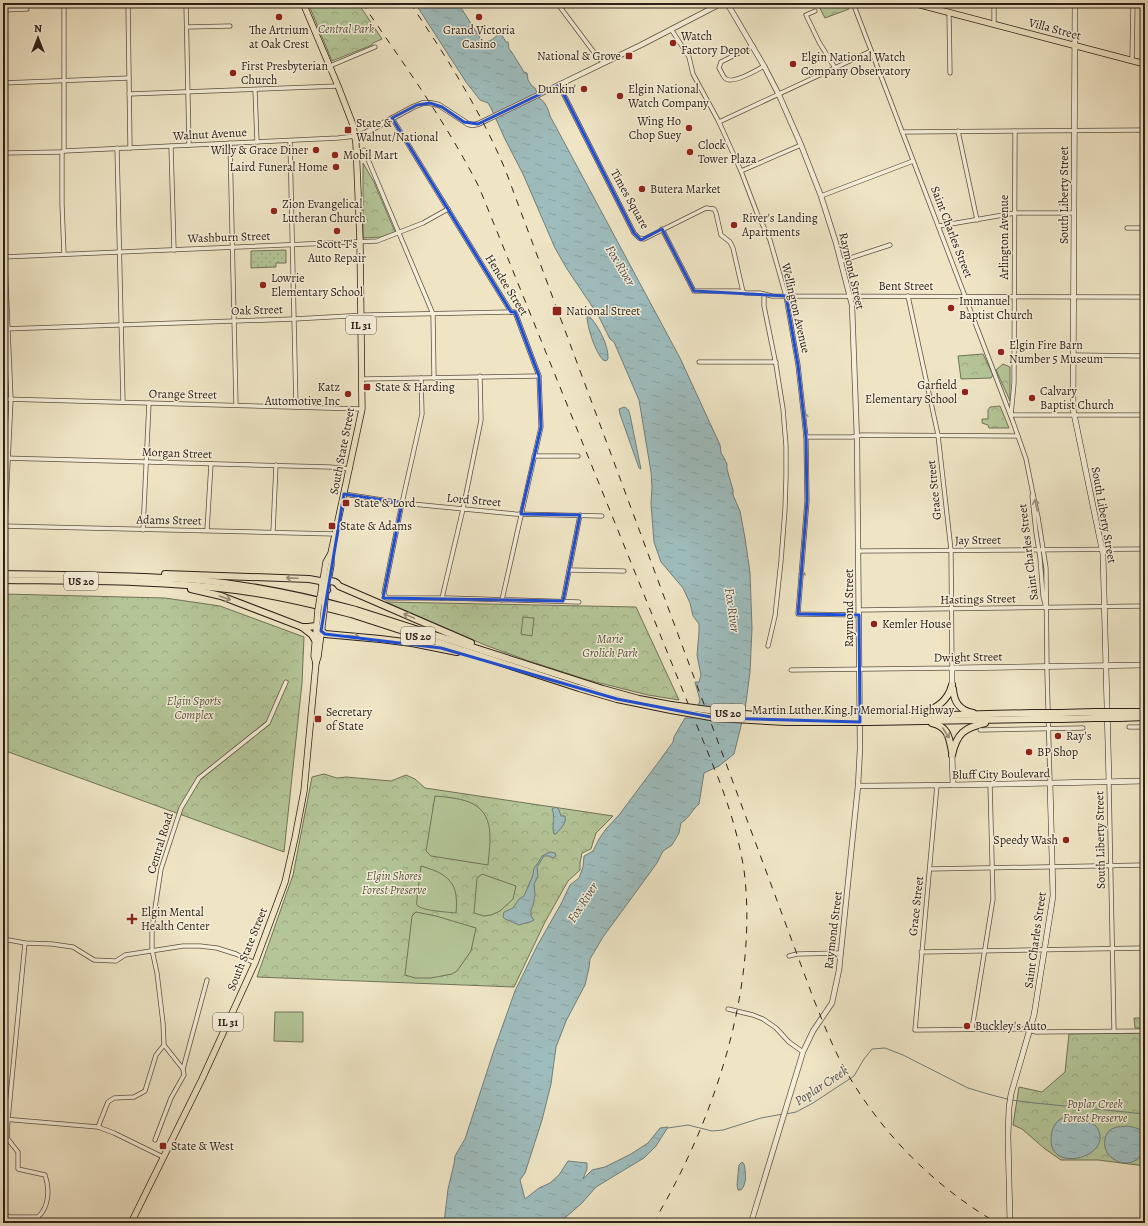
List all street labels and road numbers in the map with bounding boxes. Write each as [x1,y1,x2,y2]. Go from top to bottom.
street label: Villa Street [1026,14,1083,44]
street label: Walnut Avenue [172,124,247,144]
street label: South Liberty Street [1056,146,1072,244]
street label: Times Square [607,166,653,232]
street label: Saint Charles Street [927,184,977,280]
street label: Arlington Avenue [996,195,1012,280]
street label: Washburn Street [186,228,271,246]
street label: Raymond Street [835,231,869,311]
street label: Hendee Street [482,251,532,319]
street label: Wellington Avenue [778,260,814,355]
street label: Bent Street [879,278,933,294]
street label: Oak Street [231,301,283,319]
road number: IL 31 [346,316,376,334]
street label: Orange Street [149,385,217,403]
street label: South State Street [326,406,358,496]
street label: Morgan Street [142,444,212,462]
street label: Grace Street [923,459,945,521]
street label: South Liberty Street [1088,465,1120,565]
street label: Lord Street [446,490,502,510]
street label: Saint Charles Street [1014,503,1042,601]
street label: Adams Street [135,511,202,529]
street label: Jay Street [955,532,1001,548]
street label: Raymond Street [841,569,857,647]
road number: US 20 [64,572,98,590]
street label: Hastings Street [940,590,1016,608]
road number: US 20 [401,627,435,645]
street label: Dwight Street [934,648,1003,666]
street label: Martin Luther King Jr Memorial Highway [752,702,955,718]
road number: US 20 [711,704,745,722]
street label: Bluff City Boulevard [952,765,1051,783]
street label: South Liberty Street [1091,791,1109,889]
street label: Central Road [143,810,177,876]
street label: Grace Street [905,875,927,937]
street label: Raymond Street [820,890,846,970]
street label: Saint Charles Street [1020,891,1050,989]
street label: South State Street [223,905,271,993]
road number: IL 31 [213,1013,243,1031]

